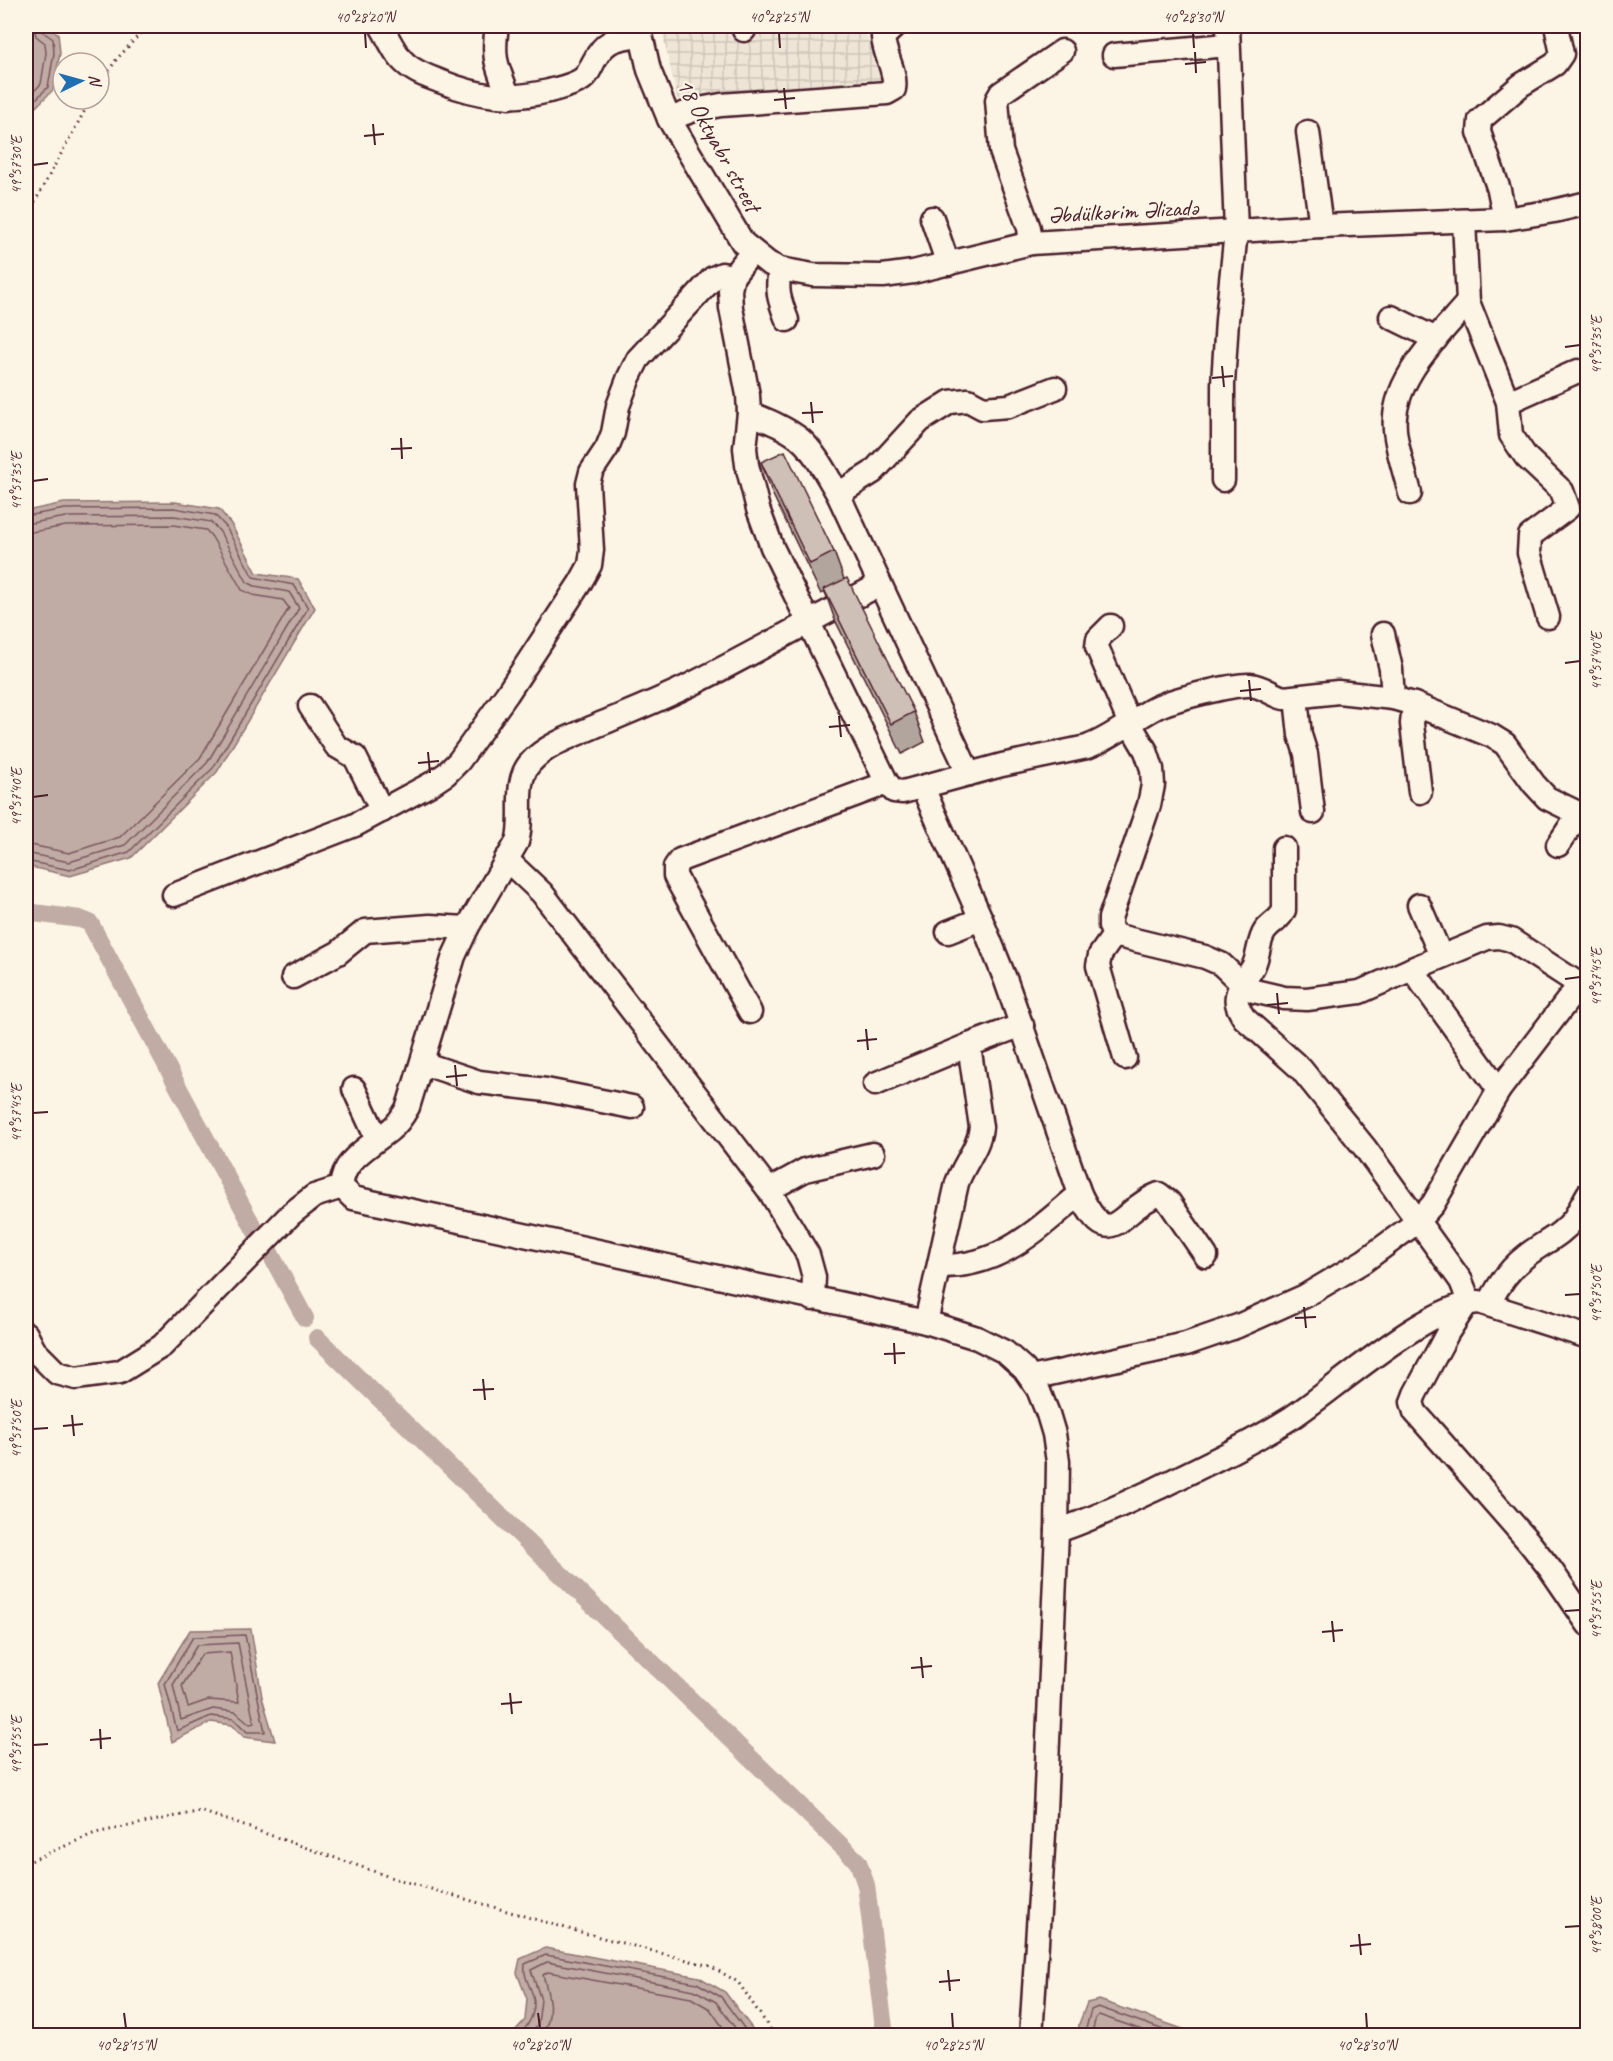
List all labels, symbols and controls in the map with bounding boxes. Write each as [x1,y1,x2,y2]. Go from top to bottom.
text: 40°28'20"N [335,8,398,27]
text: 40°28'25"N [749,8,812,27]
text: 40°28'30"N [1163,8,1226,27]
north arrow [51,51,111,111]
street label: 18 Oktyabr street [670,73,770,220]
text: N [85,74,106,89]
text: 49°57'30"E [7,134,26,194]
street label: Əbdülkərim Əlizadə [1047,192,1201,230]
text: 49°57'35"E [1587,314,1606,374]
text: 49°57'35"E [7,450,26,510]
text: 49°57'40"E [1587,630,1606,690]
text: 49°57'40"E [7,766,26,826]
text: 49°57'45"E [1587,946,1606,1006]
text: 49°57'45"E [7,1082,26,1142]
text: 49°57'50"E [1587,1263,1606,1323]
text: 49°57'50"E [7,1398,26,1458]
text: 49°57'55"E [1587,1579,1606,1639]
text: 49°57'55"E [7,1714,26,1774]
text: 49°58'00"E [1587,1895,1606,1955]
text: 40°28'15"N [96,2036,159,2055]
text: 40°28'20"N [510,2036,573,2055]
text: 40°28'25"N [923,2036,986,2055]
text: 40°28'30"N [1337,2036,1400,2055]

